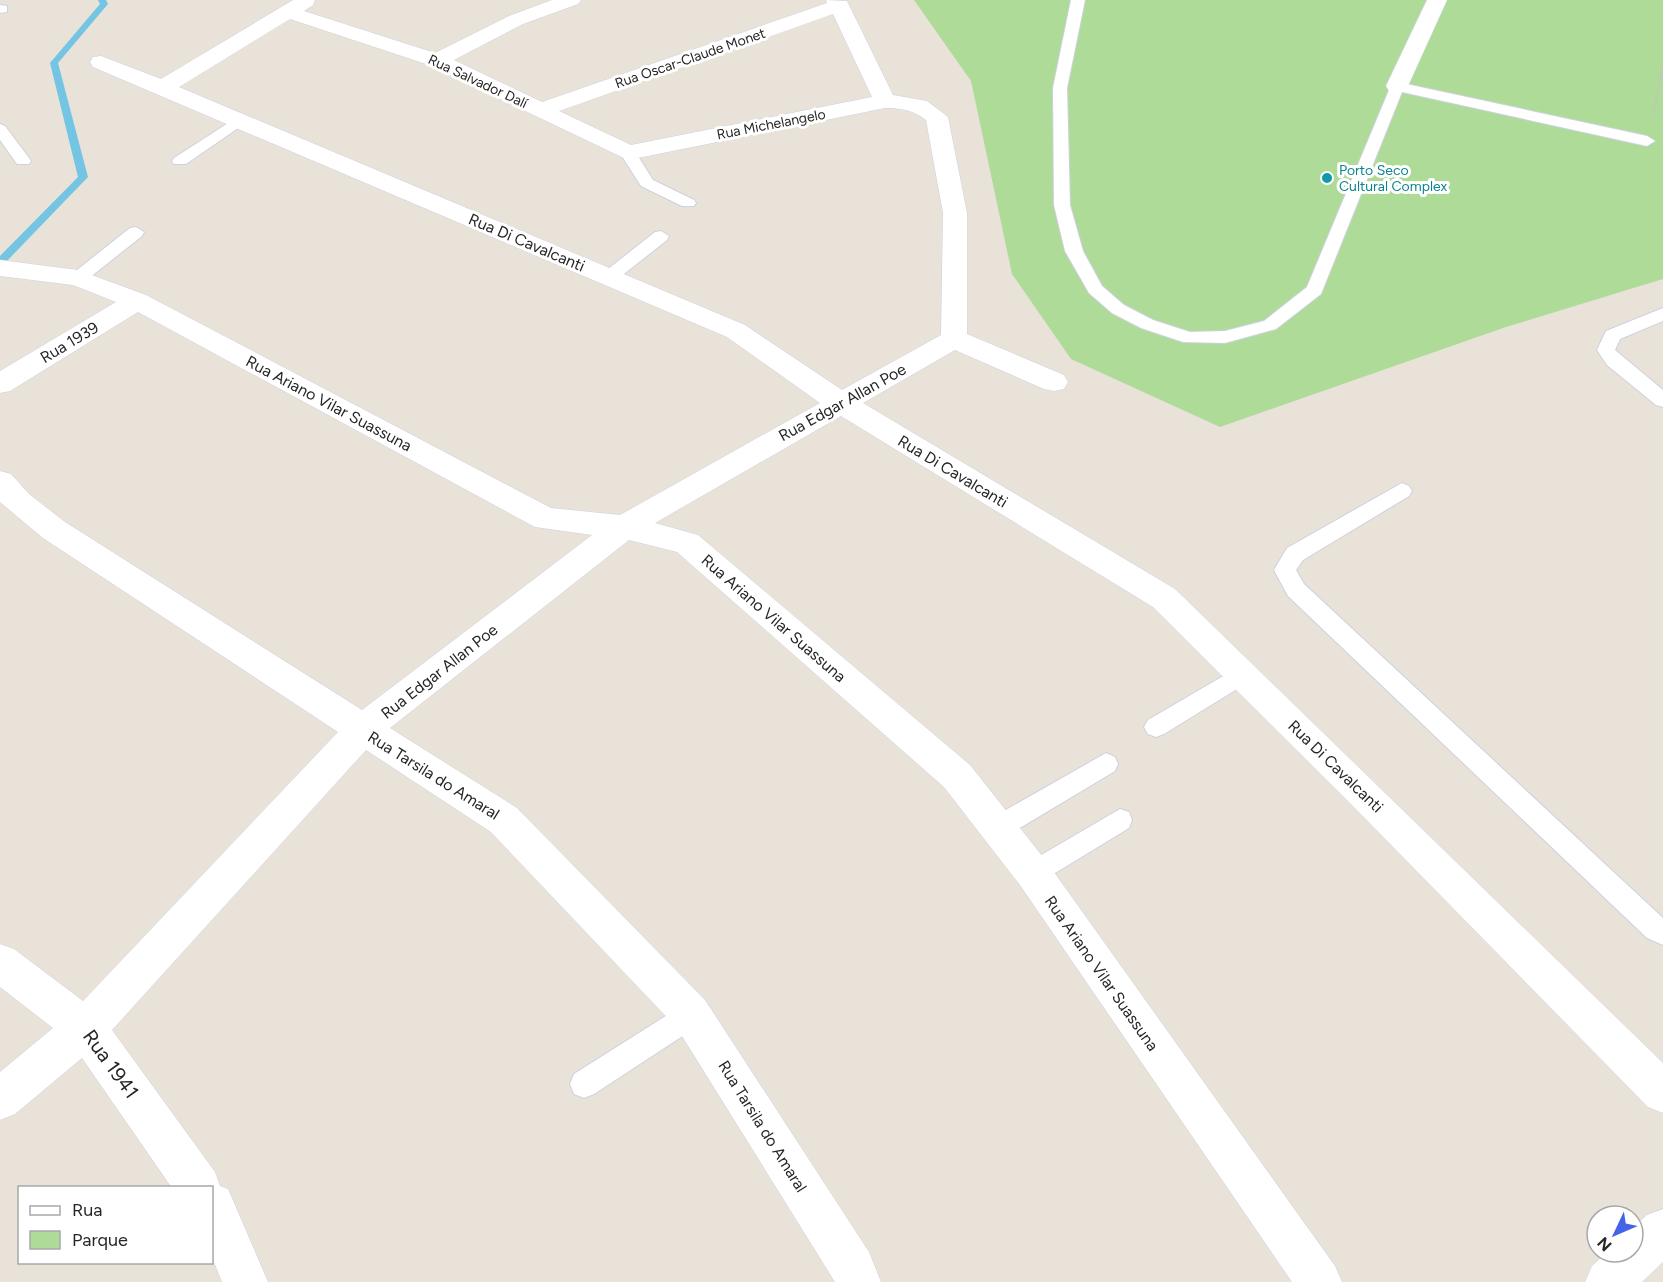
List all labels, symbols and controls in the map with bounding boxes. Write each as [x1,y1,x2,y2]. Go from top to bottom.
street label: Rua Oscar-Claude Monet [613,25,768,92]
street label: Rua Salvador Dalí [425,51,531,112]
street label: Rua Michelangelo [715,106,827,143]
place label: Porto Seco Cultural Complex [1339,162,1448,195]
marker: Porto Seco Cultural Complex [1320,171,1334,185]
street label: Rua Di Cavalcanti [466,209,588,276]
street label: Rua 1939 [37,318,102,367]
street label: Rua Ariano Vilar Suassuna [243,352,415,455]
street label: Rua Edgar Allan Poe [775,359,910,445]
street label: Rua Di Cavalcanti [894,431,1011,512]
street label: Rua Ariano Vilar Suassuna [698,551,850,686]
street label: Rua Edgar Allan Poe [377,620,502,723]
street label: Rua Di Cavalcanti [1284,716,1387,816]
street label: Rua Tarsila do Amaral [364,727,503,824]
street label: Rua Ariano Vilar Suassuna [1041,892,1162,1055]
street label: Rua 1941 [78,1025,144,1103]
street label: Rua Tarsila do Amaral [714,1057,811,1196]
legend [18,1186,213,1264]
text: Rua [72,1199,103,1221]
north arrow [1585,1204,1645,1264]
text: Parque [72,1229,128,1251]
text: N [1593,1233,1616,1255]

